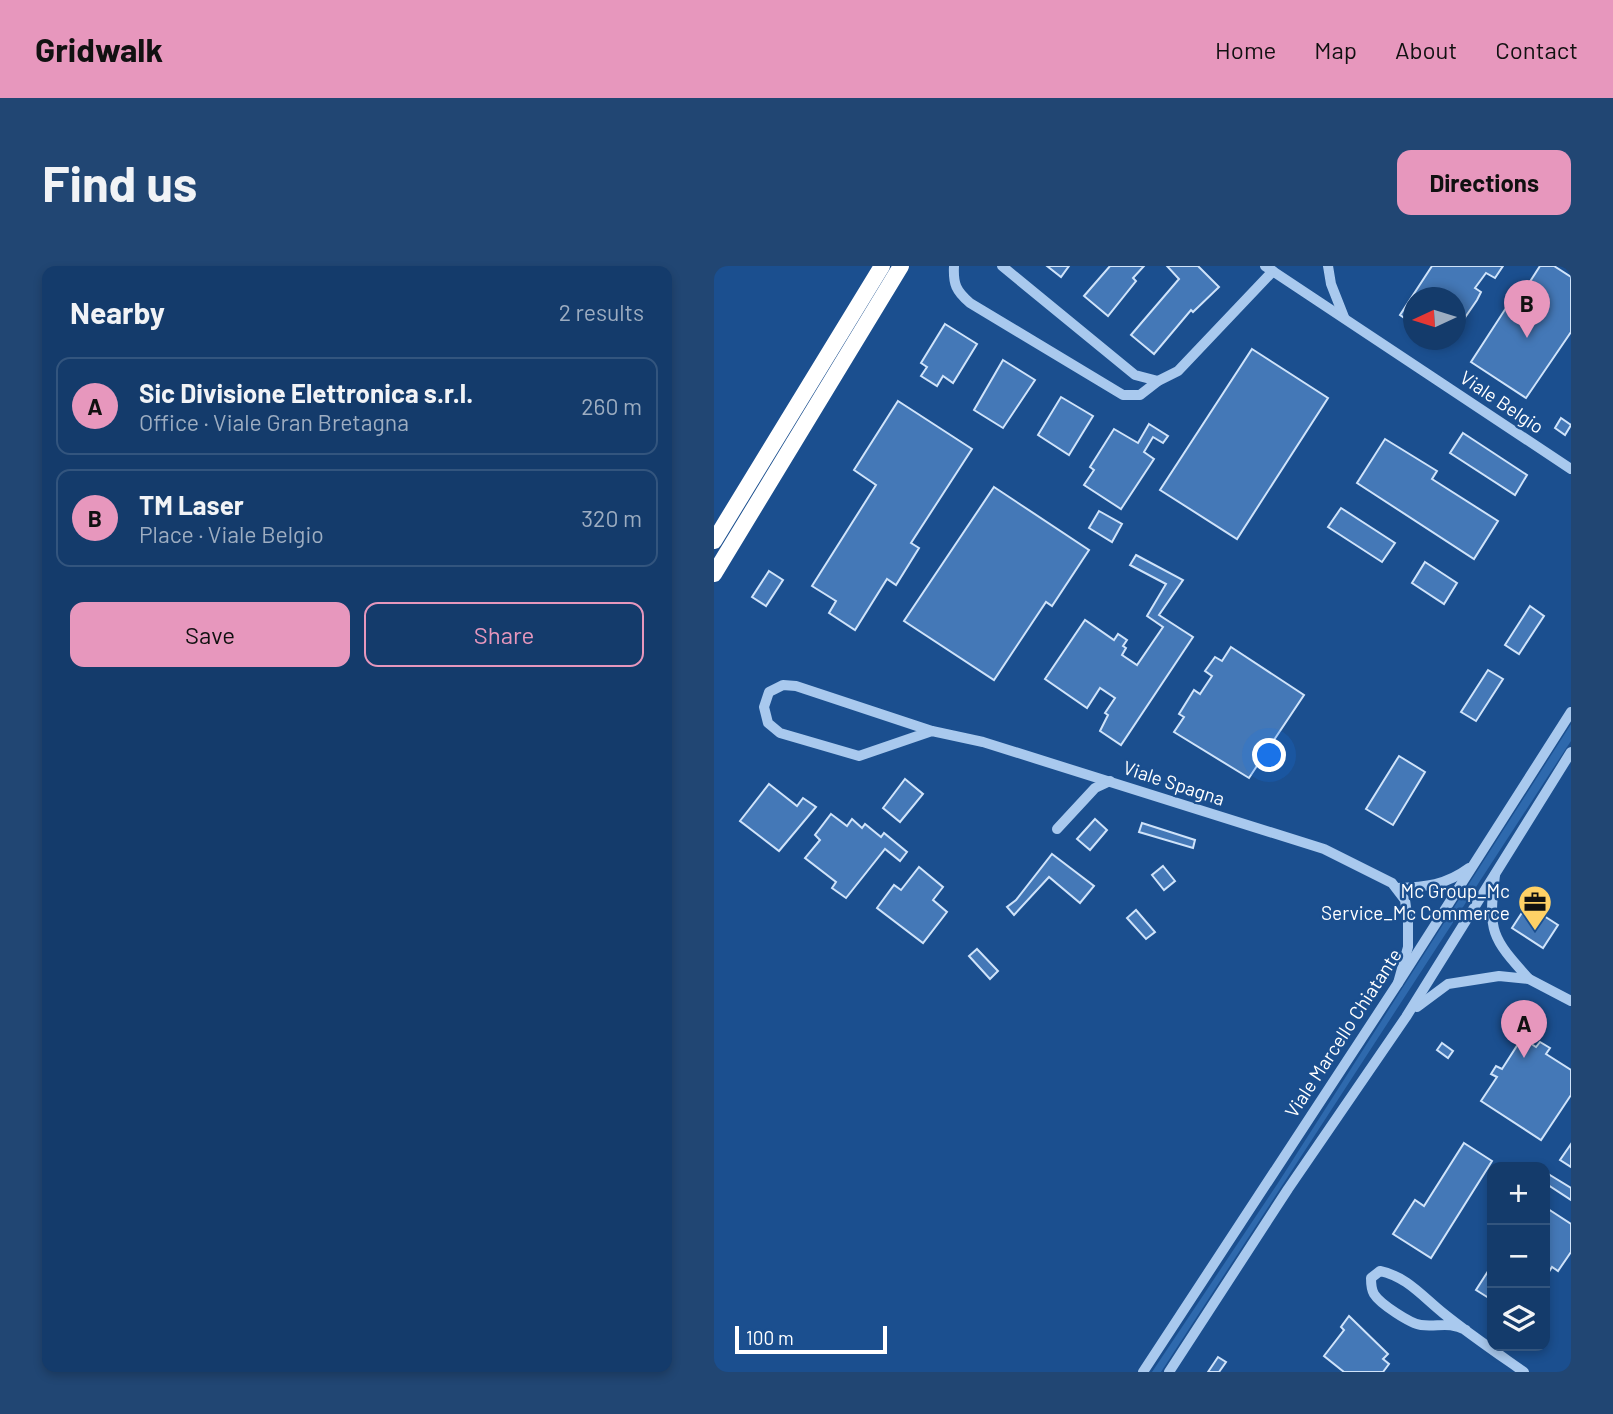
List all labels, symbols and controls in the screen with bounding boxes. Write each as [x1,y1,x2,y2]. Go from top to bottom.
text: Gridwalk [35,29,163,69]
text: Home [1215,35,1276,64]
text: Map [1314,35,1357,64]
text: About [1395,35,1457,64]
text: Contact [1495,35,1578,64]
button: Directions [1397,150,1571,215]
text: Find us [42,153,197,212]
pin: B [1504,280,1550,338]
north arrow [1403,287,1466,350]
text: Nearby [70,294,165,330]
text: 2 results [559,298,644,326]
street label: Viale Belgio [1456,365,1548,438]
text: Sic Divisione Elettronica s.r.l. [139,377,473,408]
text: A [87,392,103,420]
text: 260 m [581,392,642,420]
text: Office · Viale Gran Bretagna [139,408,409,436]
text: TM Laser [139,489,244,520]
text: B [88,504,102,532]
text: 320 m [581,504,642,532]
text: Place · Viale Belgio [139,520,324,548]
button: Save [70,602,350,667]
button: Share [364,602,644,667]
your location [1252,738,1286,772]
street label: Viale Spagna [1120,755,1228,810]
place label: Mc Group_Mc Service_Mc Commerce [1321,879,1510,924]
office icon: Mc Group_Mc Service_Mc Commerce [1516,883,1554,932]
street label: Viale Marcello Chiatante [1279,944,1406,1122]
pin: A [1501,1000,1547,1058]
map controls [1487,1162,1550,1351]
button: + [1487,1162,1550,1225]
button: − [1487,1225,1550,1288]
button: layers [1487,1288,1550,1351]
scale bar [735,1323,887,1355]
text: 100 m [746,1326,794,1349]

